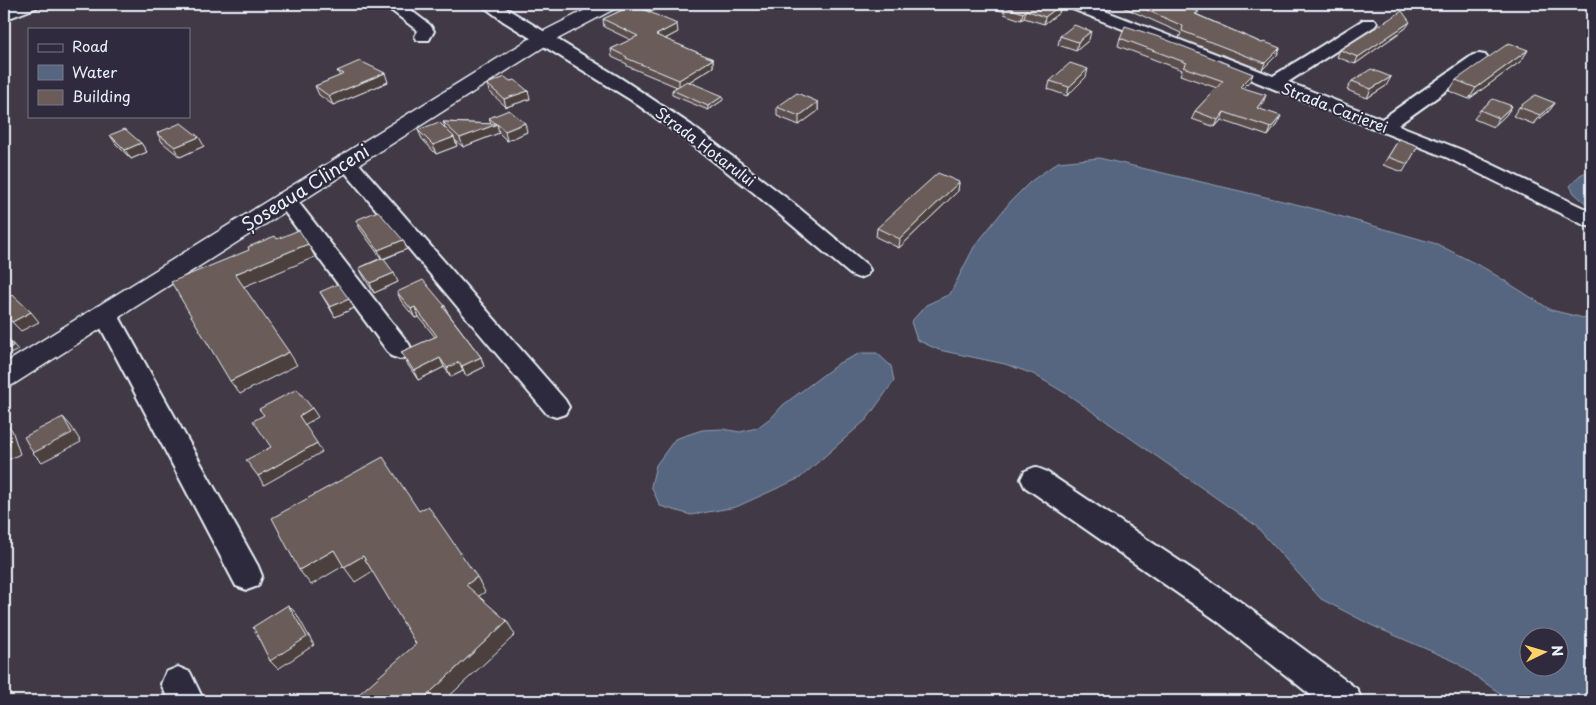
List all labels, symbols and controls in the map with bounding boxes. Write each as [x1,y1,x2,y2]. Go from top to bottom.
legend [28,28,190,118]
text: Road [72,34,108,57]
text: Water [72,60,117,83]
street label: Strada Carierei [1278,76,1392,138]
text: Building [72,84,131,107]
street label: Strada Hotarului [651,101,761,191]
street label: Șoseaua Clinceni [236,137,374,237]
north arrow [1518,628,1568,678]
text: N [1547,644,1568,657]

